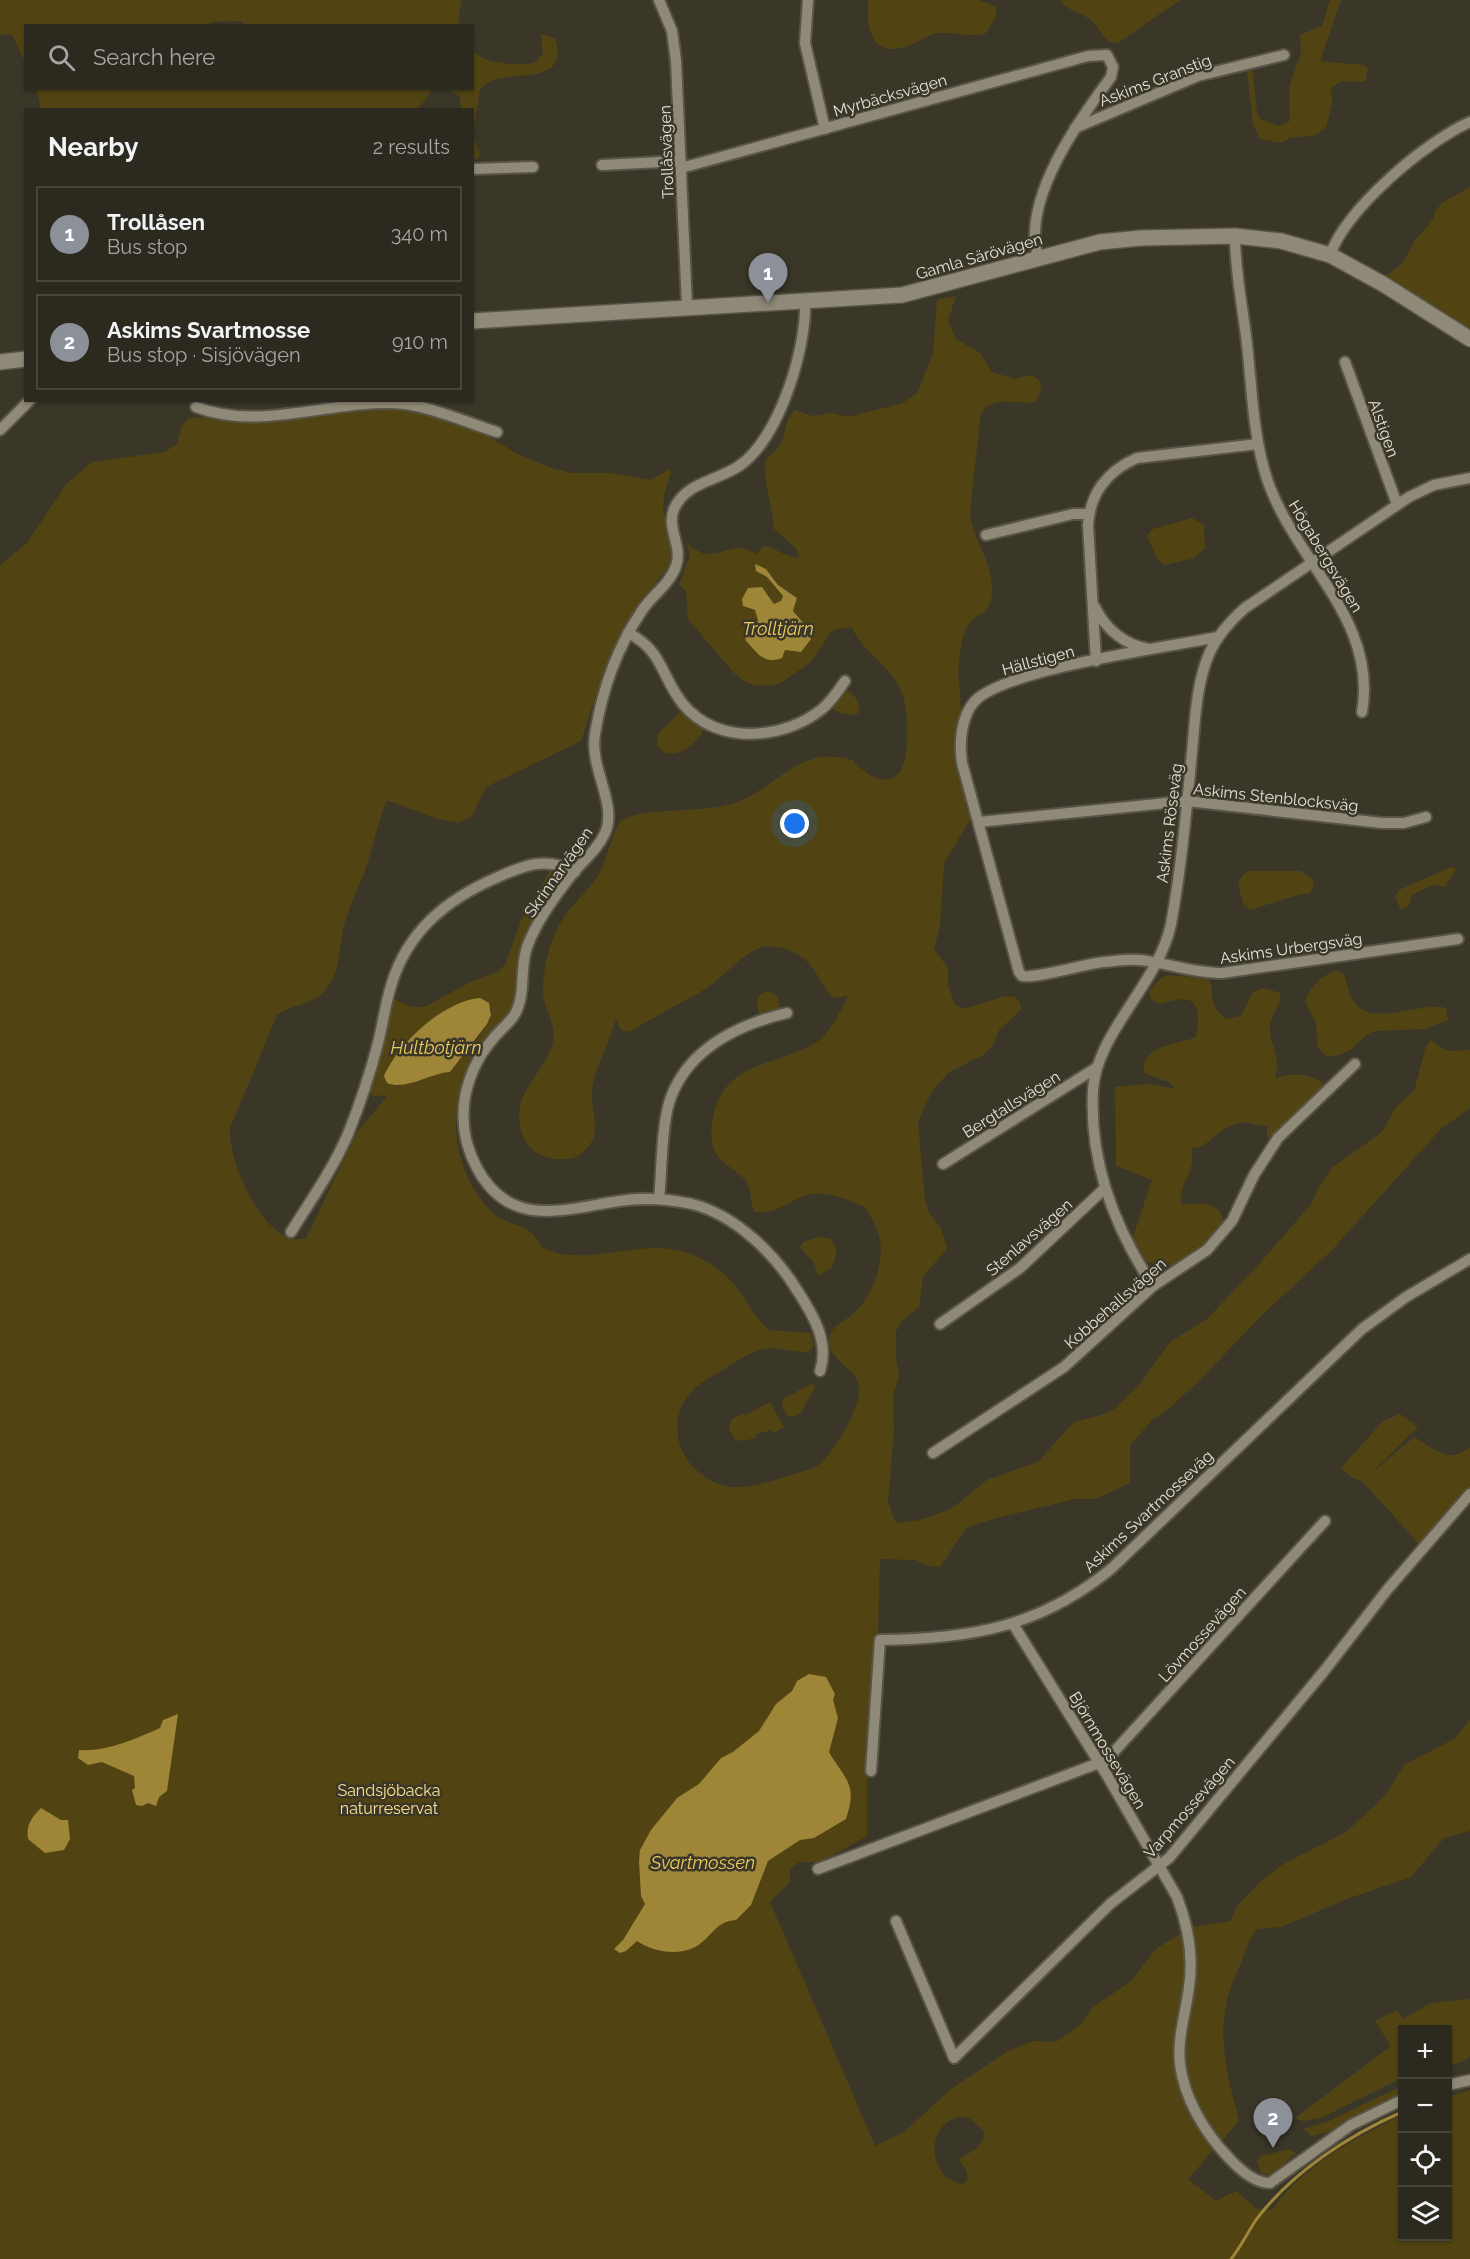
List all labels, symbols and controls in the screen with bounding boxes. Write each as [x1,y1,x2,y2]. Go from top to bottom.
search box [24,24,474,90]
icon: search [45,41,78,74]
text: Search here [93,44,215,70]
street label: Askims Granstig [1096,50,1214,111]
street label: Myrbäcksvägen [831,70,949,121]
street label: Trollåsvägen [655,105,678,199]
text: Nearby [48,132,138,162]
text: 2 results [373,135,450,159]
text: Trollåsen [107,209,205,235]
text: 1 [65,222,74,246]
text: 340 m [391,222,448,246]
street label: Gamla Särövägen [914,229,1045,284]
text: Bus stop [107,235,187,259]
pin: 1 [748,254,788,303]
text: Askims Svartmosse [107,317,310,343]
text: 2 [64,330,75,354]
text: 910 m [392,330,448,354]
text: Bus stop · Sisjövägen [107,343,301,367]
street label: Alstigen [1364,397,1403,460]
street label: Högabergsvägen [1285,497,1367,616]
water label: Trolltjärn [742,618,814,639]
street label: Hällstigen [1000,642,1076,679]
street label: Askims Röseväg [1153,762,1186,884]
street label: Askims Stenblocksväg [1192,779,1359,816]
your location [780,809,809,838]
street label: Skrinnarvägen [520,823,597,921]
street label: Askims Urbergsväg [1219,929,1363,968]
water label: Hultbotjärn [390,1037,482,1058]
street label: Bergtallsvägen [959,1067,1064,1142]
street label: Stenlavsvägen [982,1195,1076,1280]
street label: Kobbehallsvägen [1061,1254,1170,1353]
street label: Askims Svartmosseväg [1080,1446,1217,1576]
street label: Lövmossevägen [1155,1583,1250,1686]
street label: Björnmossevägen [1065,1688,1150,1812]
street label: Varpmossevägen [1140,1753,1239,1862]
park label: Sandsjöbacka naturreservat [337,1781,441,1818]
water label: Svartmossen [650,1852,755,1873]
map controls [1398,2025,1452,2241]
button: + [1398,2025,1452,2079]
button: − [1398,2079,1452,2133]
pin: 2 [1254,2098,1292,2148]
button: locate [1398,2133,1452,2187]
button: layers [1398,2187,1452,2241]

